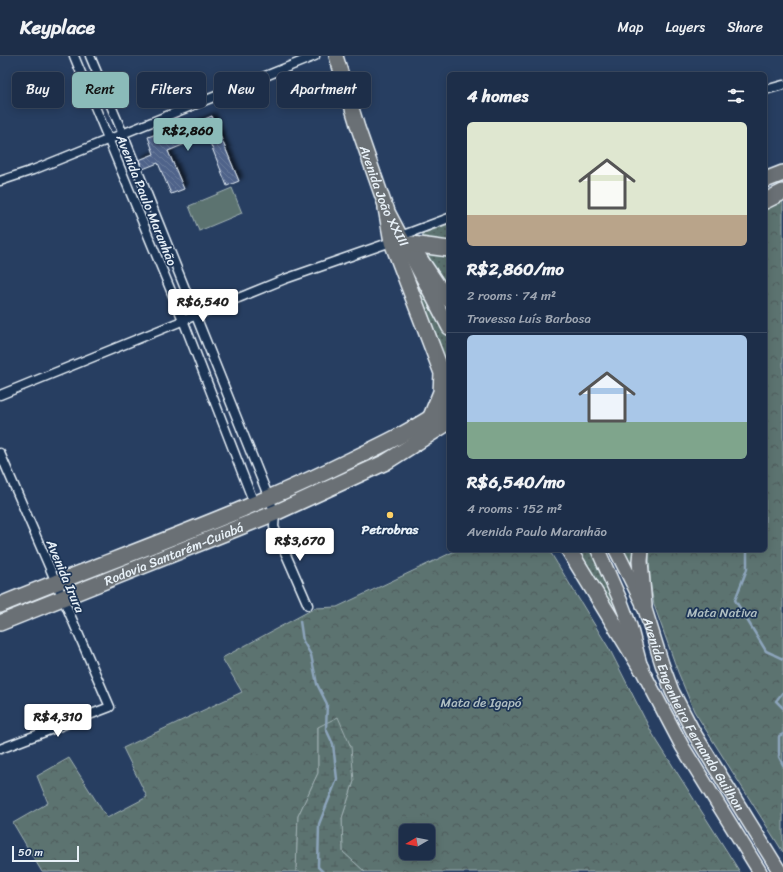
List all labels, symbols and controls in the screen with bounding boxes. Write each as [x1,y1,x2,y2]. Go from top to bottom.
text: Keyplace [20,11,95,44]
text: Map [618,15,643,40]
text: Layers [665,15,705,40]
text: Share [727,15,763,40]
chip: Buy [12,72,64,108]
chip: Rent [72,72,129,108]
chip: Filters [137,72,206,108]
chip: New [214,72,269,108]
chip: Apartment [277,72,371,108]
text: 4 homes [467,81,528,111]
icon: filters [725,85,747,107]
pin: R$2,860 [151,118,225,152]
text: R$2,860 [162,119,214,142]
street label: Avenida Paulo Maranhão [109,130,184,270]
street label: Avenida João XXIII [352,141,415,251]
icon: home [571,148,643,220]
text: R$2,860/mo [467,254,564,284]
text: 2 rooms · 74 m² [467,284,556,307]
pin: R$6,540 [166,289,240,323]
text: R$6,540 [177,290,229,313]
text: Travessa Luís Barbosa [467,307,591,330]
icon: home [571,361,643,433]
text: R$6,540/mo [467,467,565,497]
text: 4 rooms · 152 m² [467,497,562,520]
marker: Petrobras [385,510,395,520]
street label: Rodovia Santarém-Cuiabá [101,516,247,592]
place label: Petrobras [362,518,420,541]
text: Avenida Paulo Maranhão [467,520,607,543]
pin: R$3,670 [263,528,337,562]
text: R$3,670 [275,529,325,552]
street label: Avenida Irura [39,535,92,617]
park label: Mata Nativa [687,601,758,624]
street label: Avenida Engenheiro Fernando Guilhon [636,613,751,816]
park label: Mata de Igapó [441,691,522,714]
pin: R$4,310 [21,704,95,738]
text: R$4,310 [33,705,83,728]
north arrow [399,824,435,860]
map controls [399,824,435,860]
text: 50 m [18,843,43,862]
scale bar [12,844,79,863]

